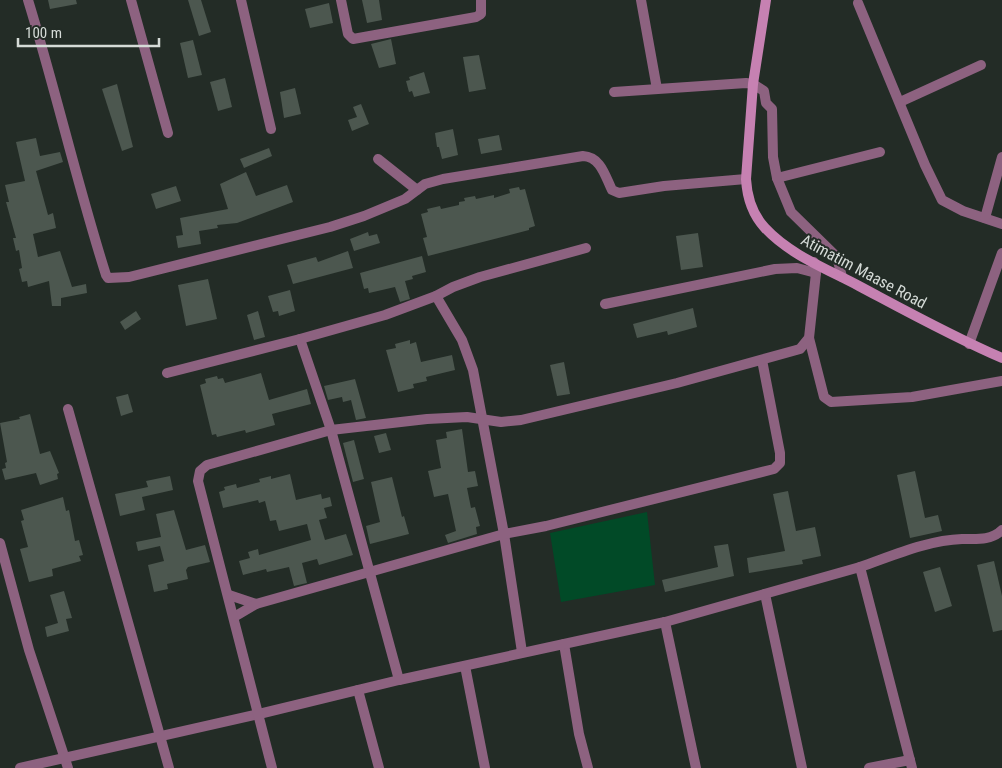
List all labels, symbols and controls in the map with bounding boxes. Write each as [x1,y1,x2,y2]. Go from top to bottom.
scale bar [18,15,159,47]
text: 100 m [25,24,62,42]
street label: Atimatim Maase Road [798,230,930,313]

